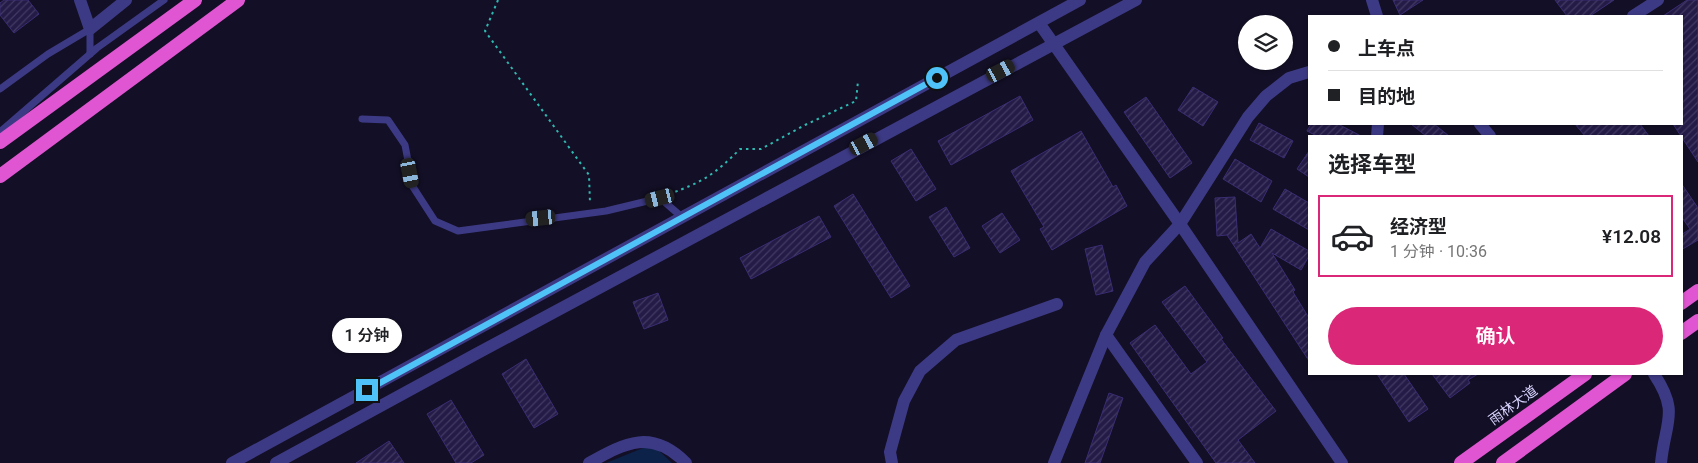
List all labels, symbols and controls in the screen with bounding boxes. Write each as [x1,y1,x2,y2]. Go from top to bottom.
map controls [1238,15,1293,70]
button: layers [1238,15,1293,70]
text: 上车点 [1358,37,1415,60]
car [984,57,1017,85]
route start [926,67,948,89]
text: 目的地 [1358,85,1415,108]
car [847,130,880,158]
text: 选择车型 [1328,152,1416,177]
car [399,157,420,189]
car [643,187,676,209]
car [525,209,556,227]
icon: car [1330,214,1375,259]
text: 经济型 [1390,215,1447,238]
text: ¥12.08 [1602,225,1661,248]
text: 1 分钟 · 10:36 [1390,242,1487,261]
button: 确认 [1328,307,1663,365]
callout: 1 分钟 [332,318,402,352]
text: 1 分钟 [344,326,390,345]
route end [356,379,378,401]
street label: 雨林大道 [1486,382,1540,428]

